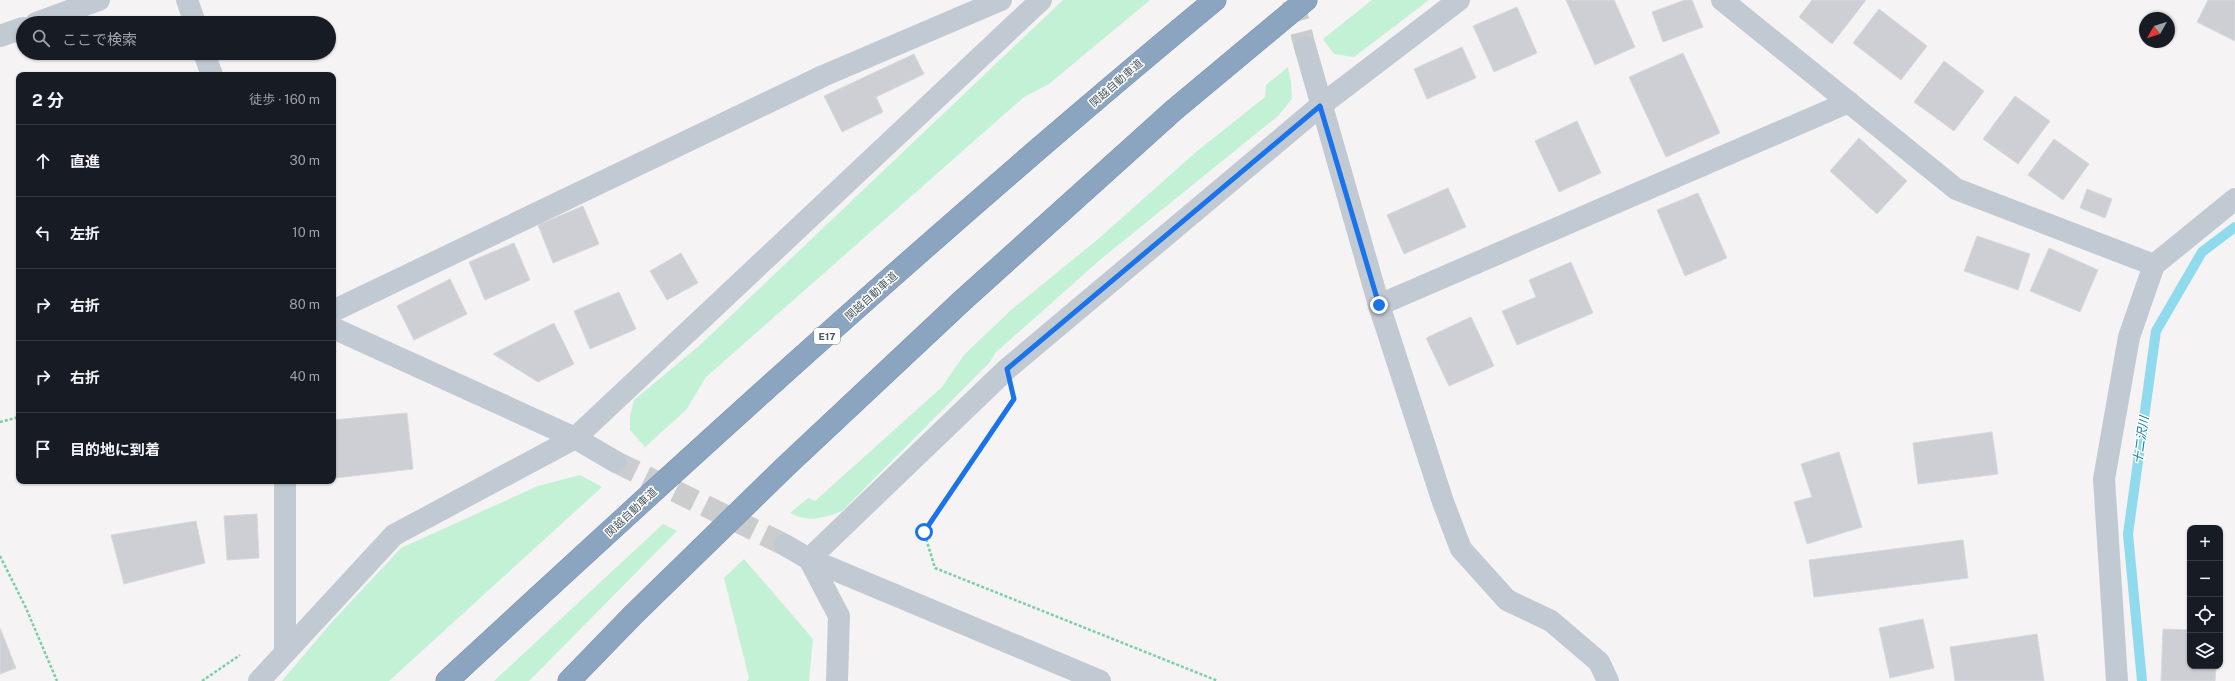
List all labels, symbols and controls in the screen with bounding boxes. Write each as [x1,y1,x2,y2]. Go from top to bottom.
north arrow [2139,12,2175,48]
search box [16,16,336,60]
icon: search [30,27,52,49]
text: ここで検索 [62,31,137,48]
street label: 関越自動車道 [1087,57,1145,109]
text: 2 分 [32,90,64,110]
text: 徒歩 · 160 m [249,92,320,107]
icon: ahead [32,150,54,172]
text: 直進 [70,153,100,170]
text: 30 m [290,153,320,168]
icon: left [32,222,54,244]
text: 左折 [70,225,100,242]
text: 10 m [292,225,320,240]
street label: 関越自動車道 [842,269,900,323]
icon: right [32,294,54,316]
route end [1370,296,1388,314]
text: 右折 [70,297,100,314]
text: 80 m [289,297,320,312]
road number: E17 [814,328,840,344]
icon: right [32,366,54,388]
text: 右折 [70,369,100,386]
text: 40 m [289,369,320,384]
water label: 十二沢川 [2131,413,2152,465]
icon: arrive [32,438,54,460]
text: 目的地に到着 [70,441,160,458]
street label: 関越自動車道 [603,485,659,539]
route start [915,523,933,541]
map controls [2187,525,2223,669]
button: + [2187,525,2223,561]
button: − [2187,561,2223,597]
button: locate [2187,597,2223,633]
button: layers [2187,633,2223,669]

